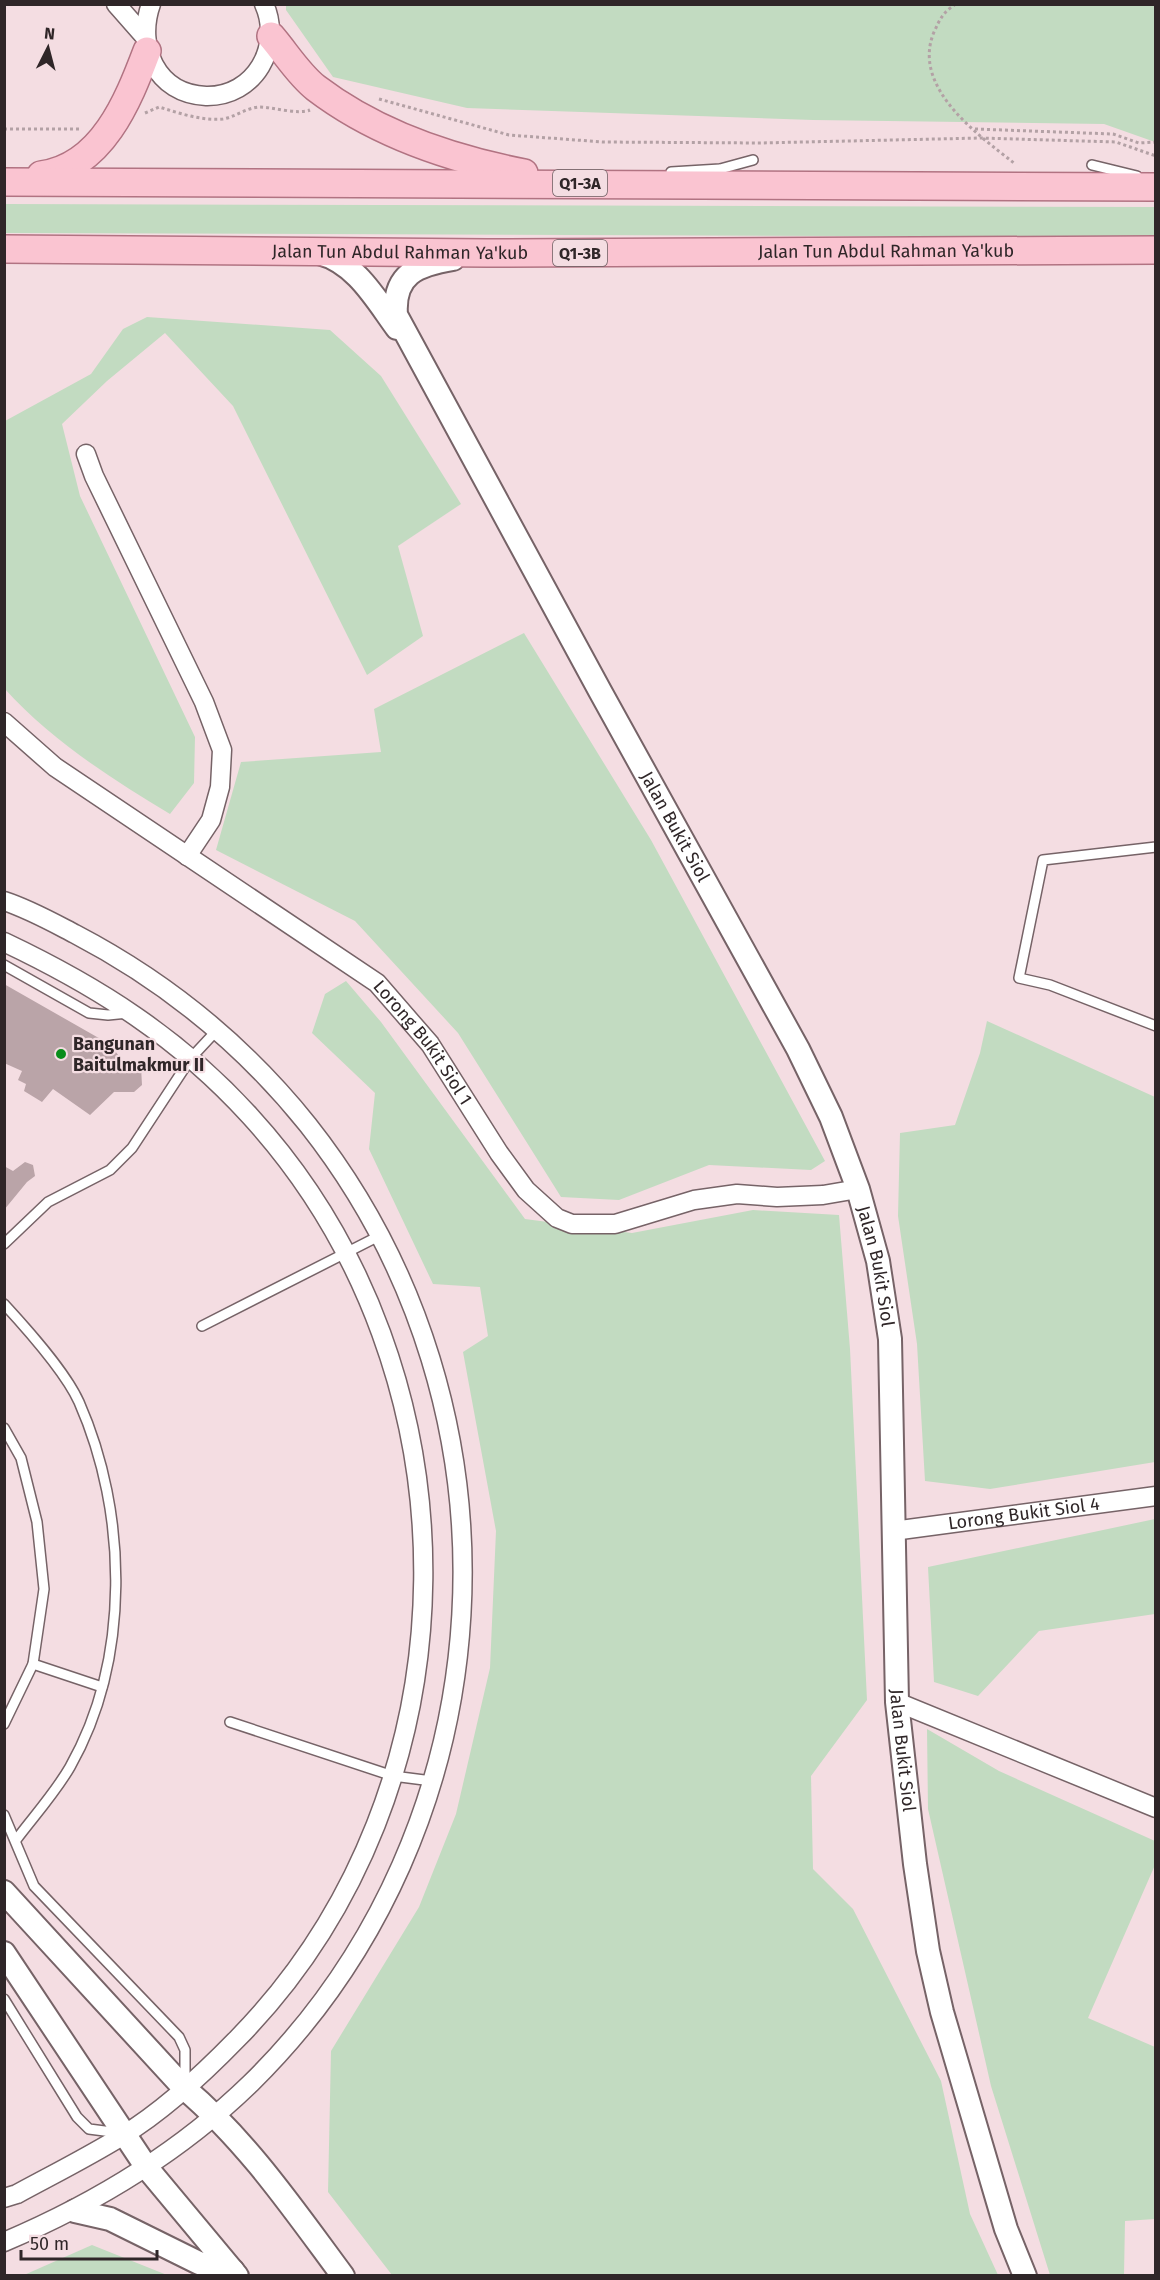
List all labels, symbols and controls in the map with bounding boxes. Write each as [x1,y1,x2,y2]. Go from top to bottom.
north arrow [18,18,78,78]
text: N [43,24,56,44]
road number: Q1-3A [553,170,607,196]
street label: Jalan Tun Abdul Rahman Ya'kub [272,240,528,264]
road number: Q1-3B [553,240,607,266]
street label: Jalan Tun Abdul Rahman Ya'kub [758,240,1014,263]
street label: Jalan Bukit Siol [636,767,714,886]
street label: Lorong Bukit Siol 1 [369,976,477,1109]
place label: Bangunan Baitulmakmur II [73,1033,204,1076]
marker: Bangunan Baitulmakmur II [54,1047,68,1061]
street label: Jalan Bukit Siol [852,1203,899,1328]
street label: Lorong Bukit Siol 4 [947,1493,1101,1535]
street label: Jalan Bukit Siol [886,1689,920,1813]
scale bar [21,2223,158,2261]
text: 50 m [30,2233,69,2255]

